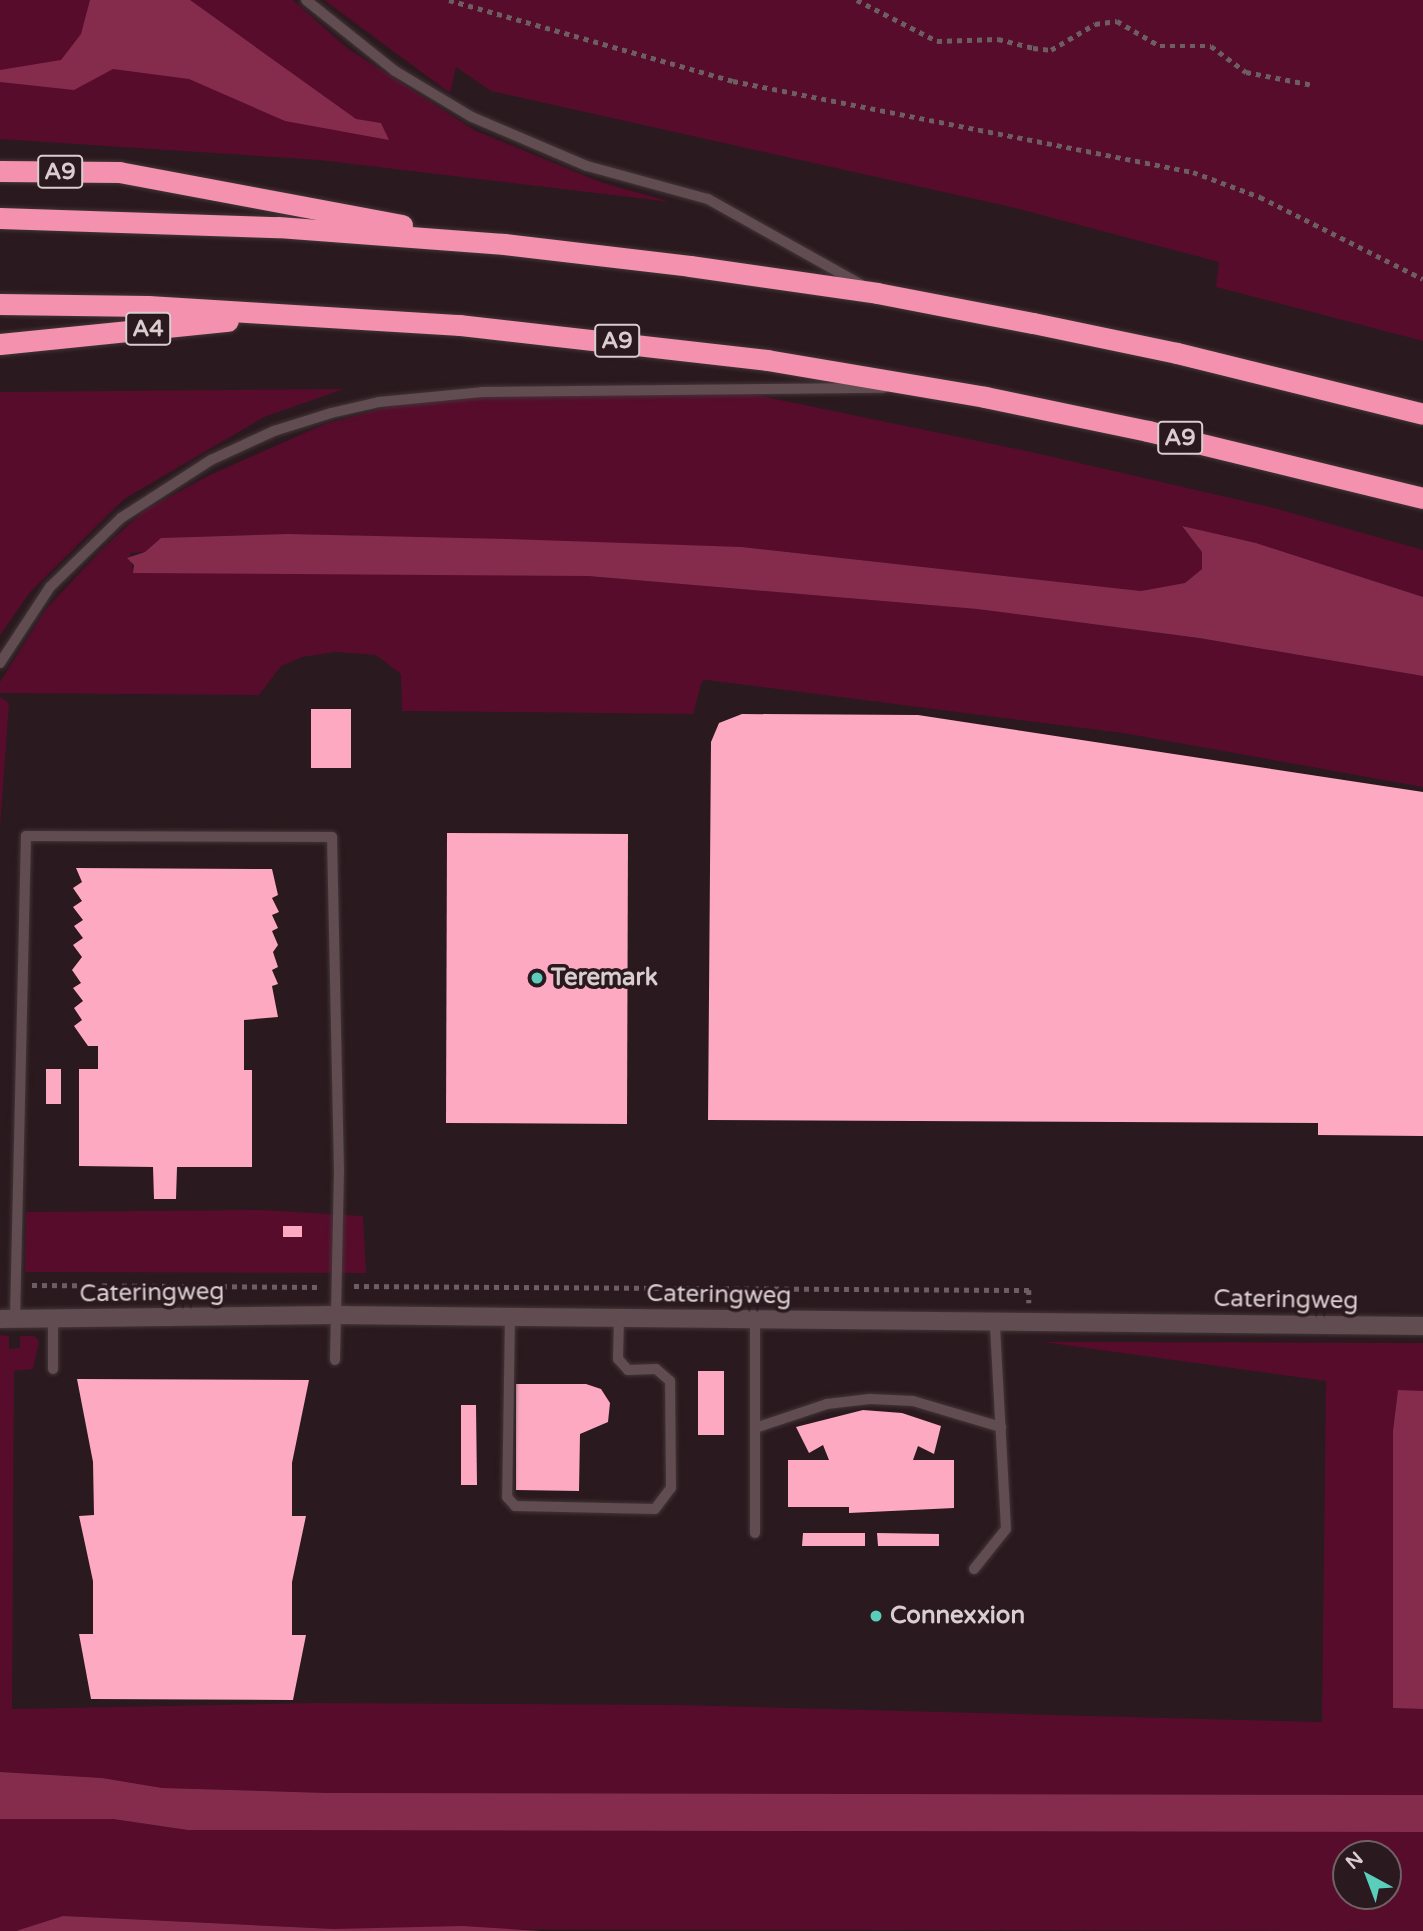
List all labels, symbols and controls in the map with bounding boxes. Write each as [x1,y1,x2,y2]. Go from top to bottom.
road number: A9 [36,153,84,192]
road number: A4 [124,310,172,348]
road number: A9 [592,322,642,360]
road number: A9 [1156,418,1204,458]
place label: Teremark [551,964,658,992]
marker: Teremark [529,970,545,986]
street label: Cateringweg [79,1277,225,1309]
street label: Cateringweg [646,1279,792,1311]
street label: Cateringweg [1213,1284,1359,1316]
place label: Connexxion [890,1602,1025,1630]
marker: Connexxion [868,1608,884,1624]
north arrow [1332,1840,1402,1910]
text: N [1342,1847,1368,1874]

